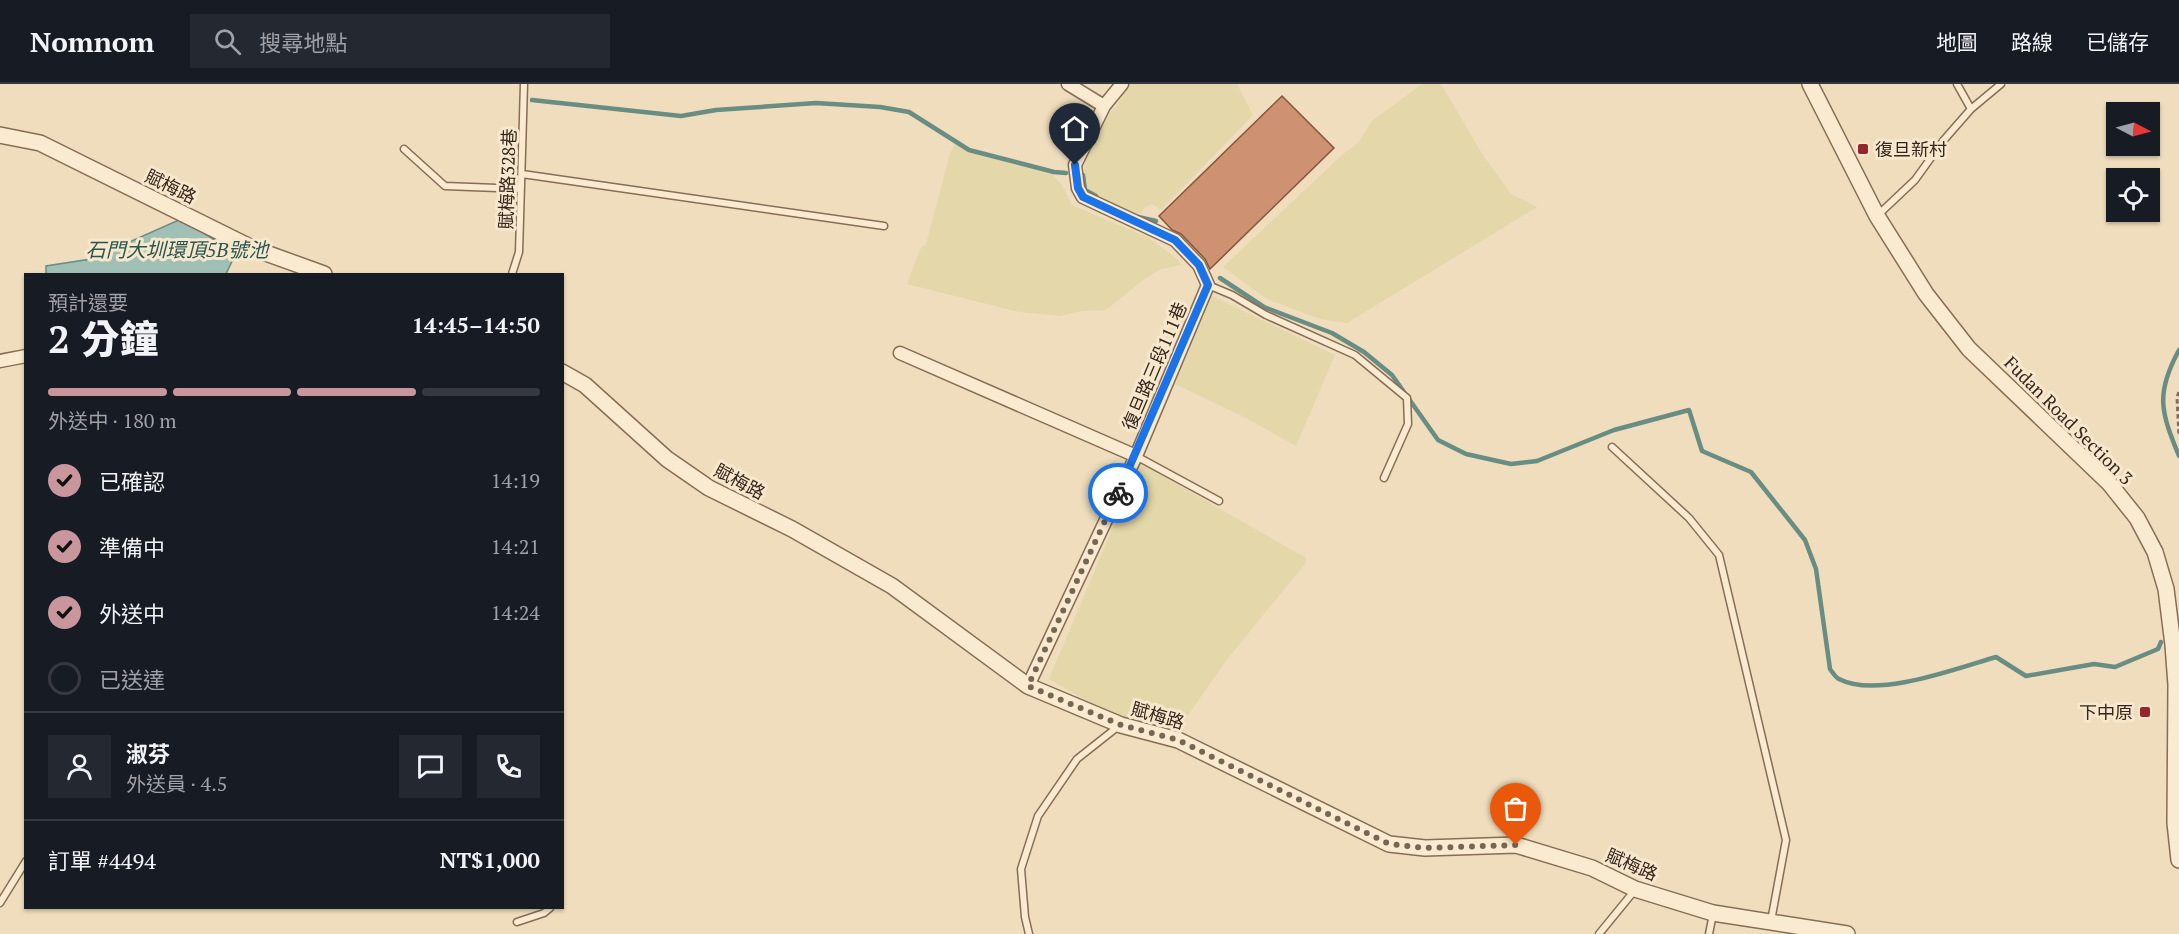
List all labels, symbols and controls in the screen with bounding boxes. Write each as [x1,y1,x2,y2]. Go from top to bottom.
search box [190,14,610,68]
text: Nomnom [30,23,154,60]
icon: search [211,25,244,58]
text: 搜尋地點 [259,28,347,57]
text: 地圖 [1936,28,1978,56]
text: 路線 [2011,28,2053,56]
text: 已儲存 [2086,28,2149,56]
north arrow [2106,102,2160,156]
map controls [2106,102,2160,222]
pin [1049,103,1100,165]
icon: home [1058,112,1091,145]
street label: 賦梅路328巷 [493,128,521,230]
place label: 復旦新村 [1875,137,1947,161]
marker: 復旦新村 [1856,142,1870,156]
street label: 賦梅路 [141,163,201,209]
button: locate [2106,168,2160,222]
water label: 石門大圳環頂5B號池 [86,236,270,263]
text: 預計還要 [48,289,128,316]
street label: 復旦路三段111巷 [1116,298,1192,434]
text: 14:45–14:50 [412,310,540,339]
text: 2 分鐘 [48,312,159,364]
street label: Fudan Road Section 3 [1999,350,2139,490]
text: 外送中 · 180 m [48,407,177,434]
street label: 賦梅路 [711,458,769,504]
courier [1088,463,1148,523]
icon: check [48,464,81,497]
text: 已確認 [99,467,165,496]
text: 14:19 [491,467,540,494]
icon: bike [1102,477,1135,510]
icon: check [48,530,81,563]
text: 準備中 [99,533,165,562]
text: 14:21 [491,533,540,560]
icon: check [48,596,81,629]
text: 外送中 [99,599,165,628]
text: 14:24 [491,599,540,626]
text: 已送達 [99,665,165,694]
street label: 賦梅路 [1129,696,1187,734]
place label: 下中原 [2079,700,2133,724]
marker: 下中原 [2138,705,2152,719]
button: person [48,735,111,798]
button: chat [399,735,462,798]
button: phone [477,735,540,798]
text: 淑芬 [126,739,170,768]
text: 外送員 · 4.5 [126,770,227,797]
pin [1490,783,1541,845]
icon: bag [1499,792,1532,825]
street label: 賦梅路 [1602,842,1662,886]
text: NT$1,000 [440,845,540,874]
text: 訂單 #4494 [48,846,156,875]

